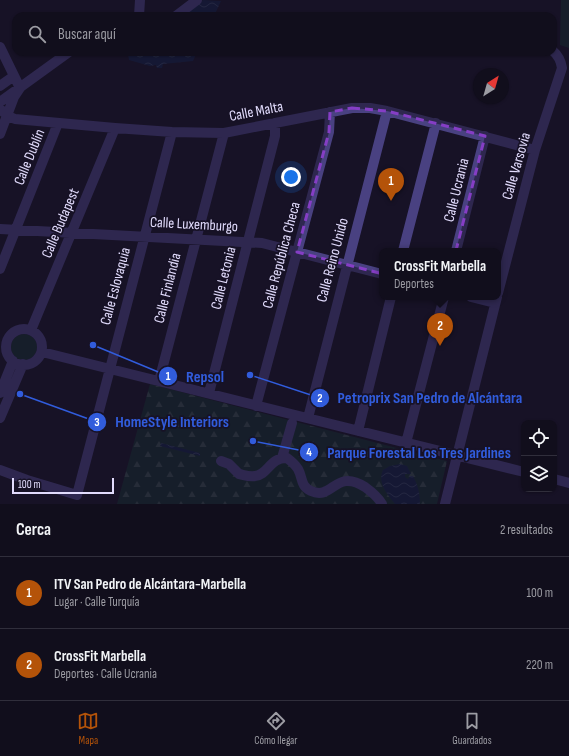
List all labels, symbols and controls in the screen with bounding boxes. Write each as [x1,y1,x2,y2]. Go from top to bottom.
search box [12,12,557,56]
icon: search [26,23,48,45]
text: Buscar aquí [58,25,116,44]
north arrow [473,68,509,104]
street label: Calle Malta [228,97,285,126]
street label: Calle Dublín [10,126,49,188]
street label: Calle Varsovia [498,130,535,202]
street label: Calle Ucrania [439,156,474,224]
your location [281,167,301,187]
pin: 1 [378,168,404,201]
street label: Calle Budapest [37,185,84,261]
street label: Calle República Checa [258,200,305,310]
street label: Calle Luxemburgo [149,213,239,236]
street label: Calle Reino Unido [312,216,353,304]
street label: Calle Eslovaquia [96,245,135,327]
street label: Calle Letonia [207,245,240,311]
popup [379,248,501,300]
street label: Calle Finlandia [150,251,185,325]
text: CrossFit Marbella [394,257,486,276]
text: Deportes [394,276,434,292]
pin: 2 [427,313,453,346]
callout: Repsol [158,362,232,390]
text: Repsol [186,368,224,387]
text: 1 [166,369,171,384]
callout: Petroprix San Pedro de Alcántara [310,384,531,412]
text: Petroprix San Pedro de Alcántara [338,389,522,408]
text: 2 [317,391,323,406]
callout: HomeStyle Interiors [87,408,237,436]
text: HomeStyle Interiors [115,413,229,432]
text: 3 [94,415,100,430]
map controls [521,420,557,492]
button: locate [521,420,557,456]
callout: Parque Forestal Los Tres Jardines [299,438,519,466]
text: Parque Forestal Los Tres Jardines [327,444,511,463]
text: 4 [306,445,312,460]
button: layers [521,456,557,492]
scale bar [12,476,114,495]
text: 100 m [18,478,40,491]
text: Cerca [16,520,51,540]
text: 2 resultados [500,522,553,538]
text: ITV San Pedro de Alcántara-Marbella [54,575,246,594]
text: 1 [26,585,32,601]
text: 100 m [526,585,553,601]
text: Lugar · Calle Turquía [54,594,140,610]
text: CrossFit Marbella [54,647,146,666]
text: 2 [26,657,32,673]
text: 220 m [526,657,553,673]
text: Deportes · Calle Ucrania [54,666,157,682]
tab: Mapa [77,710,99,747]
tab: Cómo llegar [254,710,298,747]
tab: Guardados [452,710,492,747]

